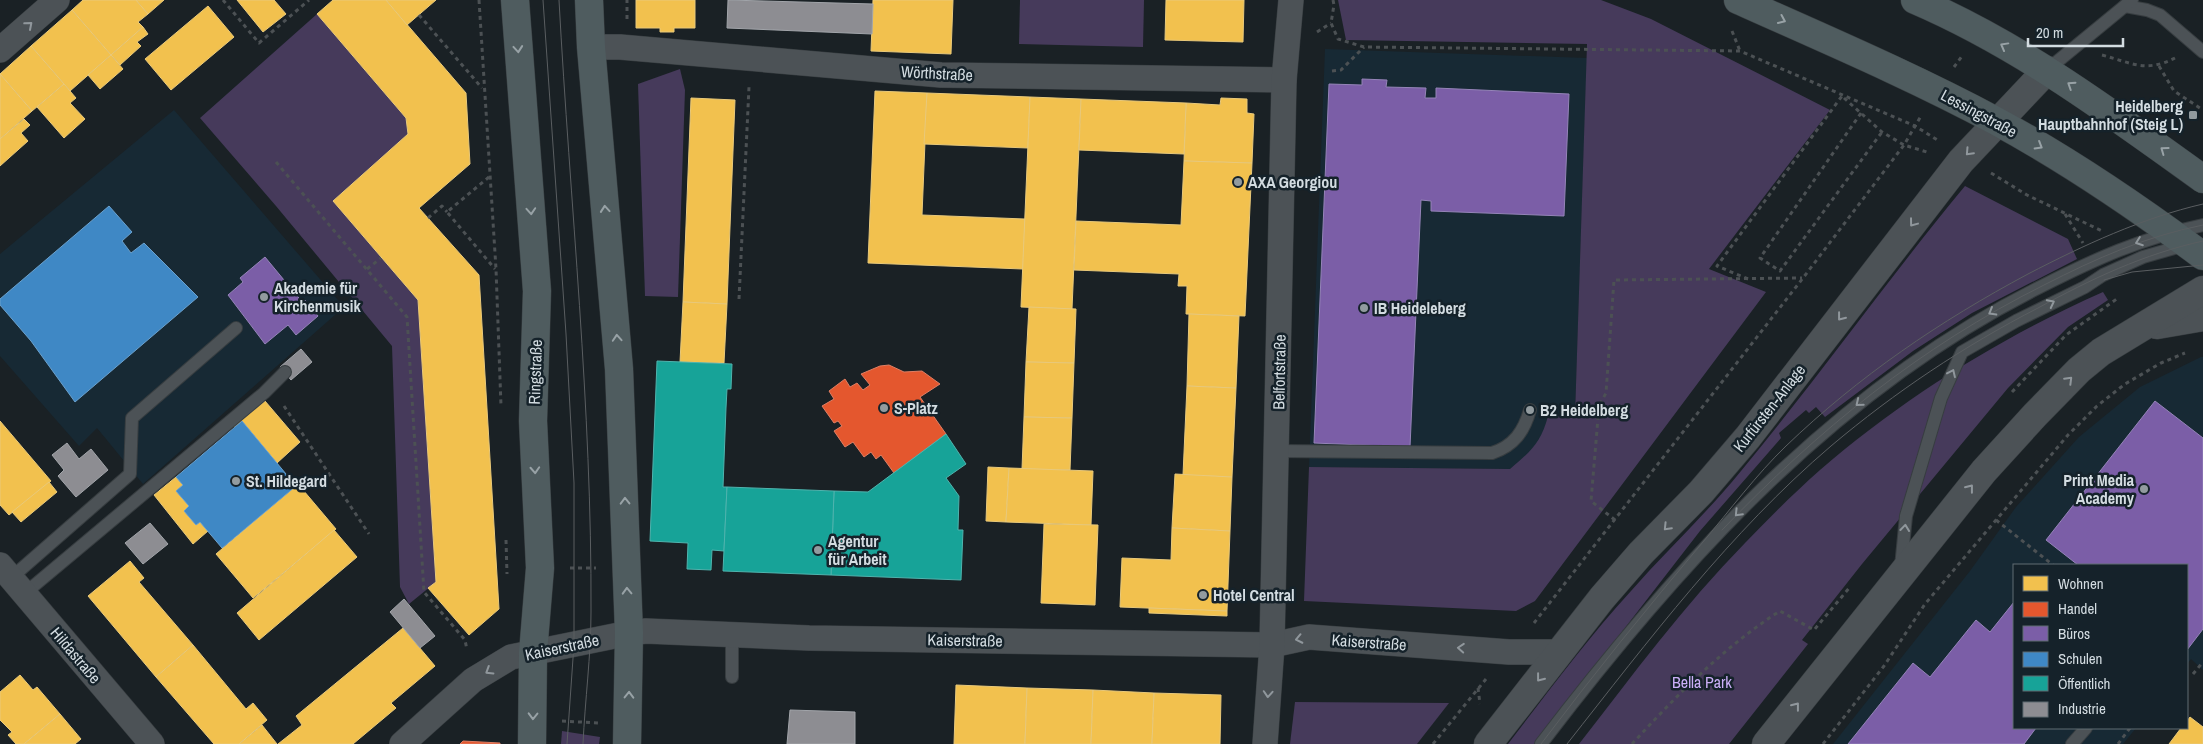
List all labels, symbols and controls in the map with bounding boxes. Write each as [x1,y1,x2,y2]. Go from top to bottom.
one-way arrow [1777,13,1786,23]
scale bar [2028,15,2123,47]
one-way arrow [23,22,32,31]
text: 20 m [2036,22,2063,43]
one-way arrow [2001,43,2010,53]
one-way arrow [513,45,524,53]
street label: Wörthstraße [900,60,974,86]
one-way arrow [2068,82,2077,92]
street label: Lessingstraße [1937,84,2021,142]
place label: Heidelberg Hauptbahnhof (Steig L) [2038,95,2183,135]
marker: Heidelberg Hauptbahnhof (Steig L) [2187,109,2199,121]
one-way arrow [2033,140,2042,150]
one-way arrow [1966,146,1975,155]
one-way arrow [2160,147,2170,156]
place label: AXA Georgiou [1248,171,1337,193]
marker: AXA Georgiou [1232,176,1244,188]
one-way arrow [600,204,611,212]
one-way arrow [525,207,536,215]
one-way arrow [1910,217,1919,227]
one-way arrow [2135,236,2144,246]
place label: Akademie für Kirchenmusik [274,277,361,317]
marker: Akademie für Kirchenmusik [258,291,270,303]
place label: IB Heideleberg [1374,297,1466,319]
one-way arrow [2045,299,2054,309]
marker: IB Heideleberg [1358,302,1370,314]
one-way arrow [1989,305,1998,315]
one-way arrow [1838,311,1846,320]
one-way arrow [612,334,623,342]
street label: Belfortstraße [1267,334,1291,410]
street label: Ringstraße [523,339,547,405]
street label: Kurfürsten-Anlage [1728,360,1810,456]
one-way arrow [1946,369,1957,378]
one-way arrow [2064,377,2073,386]
place label: S-Platz [894,397,938,419]
one-way arrow [1855,398,1864,407]
place label: B2 Heidelberg [1540,399,1628,421]
marker: S-Platz [878,402,890,414]
marker: B2 Heidelberg [1524,404,1536,416]
one-way arrow [530,466,541,474]
place label: Print Media Academy [2063,469,2135,509]
place label: St. Hildegard [246,470,327,492]
marker: St. Hildegard [230,475,242,487]
marker: Print Media Academy [2138,483,2150,495]
one-way arrow [1965,485,1973,494]
one-way arrow [619,496,630,504]
one-way arrow [1735,507,1744,516]
one-way arrow [1663,521,1672,530]
one-way arrow [1899,524,1910,532]
place label: Agentur für Arbeit [828,530,887,570]
marker: Agentur für Arbeit [812,544,824,556]
legend [2013,564,2188,729]
text: Wohnen [2058,573,2104,594]
place label: Hotel Central [1213,584,1295,606]
one-way arrow [622,587,632,594]
marker: Hotel Central [1197,589,1209,601]
text: Handel [2058,598,2097,619]
street label: Hildastraße [46,622,106,688]
text: Büros [2058,623,2090,644]
street label: Kaiserstraße [523,628,601,666]
street label: Kaiserstraße [927,628,1003,652]
street label: Kaiserstraße [1331,628,1407,656]
one-way arrow [1295,634,1303,644]
one-way arrow [1457,643,1465,654]
text: Schulen [2058,648,2102,669]
one-way arrow [485,664,494,674]
park label: Bella Park [1672,671,1732,693]
one-way arrow [1537,672,1545,681]
text: Öffentlich [2058,673,2110,694]
one-way arrow [1263,690,1274,698]
one-way arrow [624,691,634,699]
text: Industrie [2058,698,2106,719]
one-way arrow [1791,703,1799,712]
one-way arrow [528,712,538,720]

